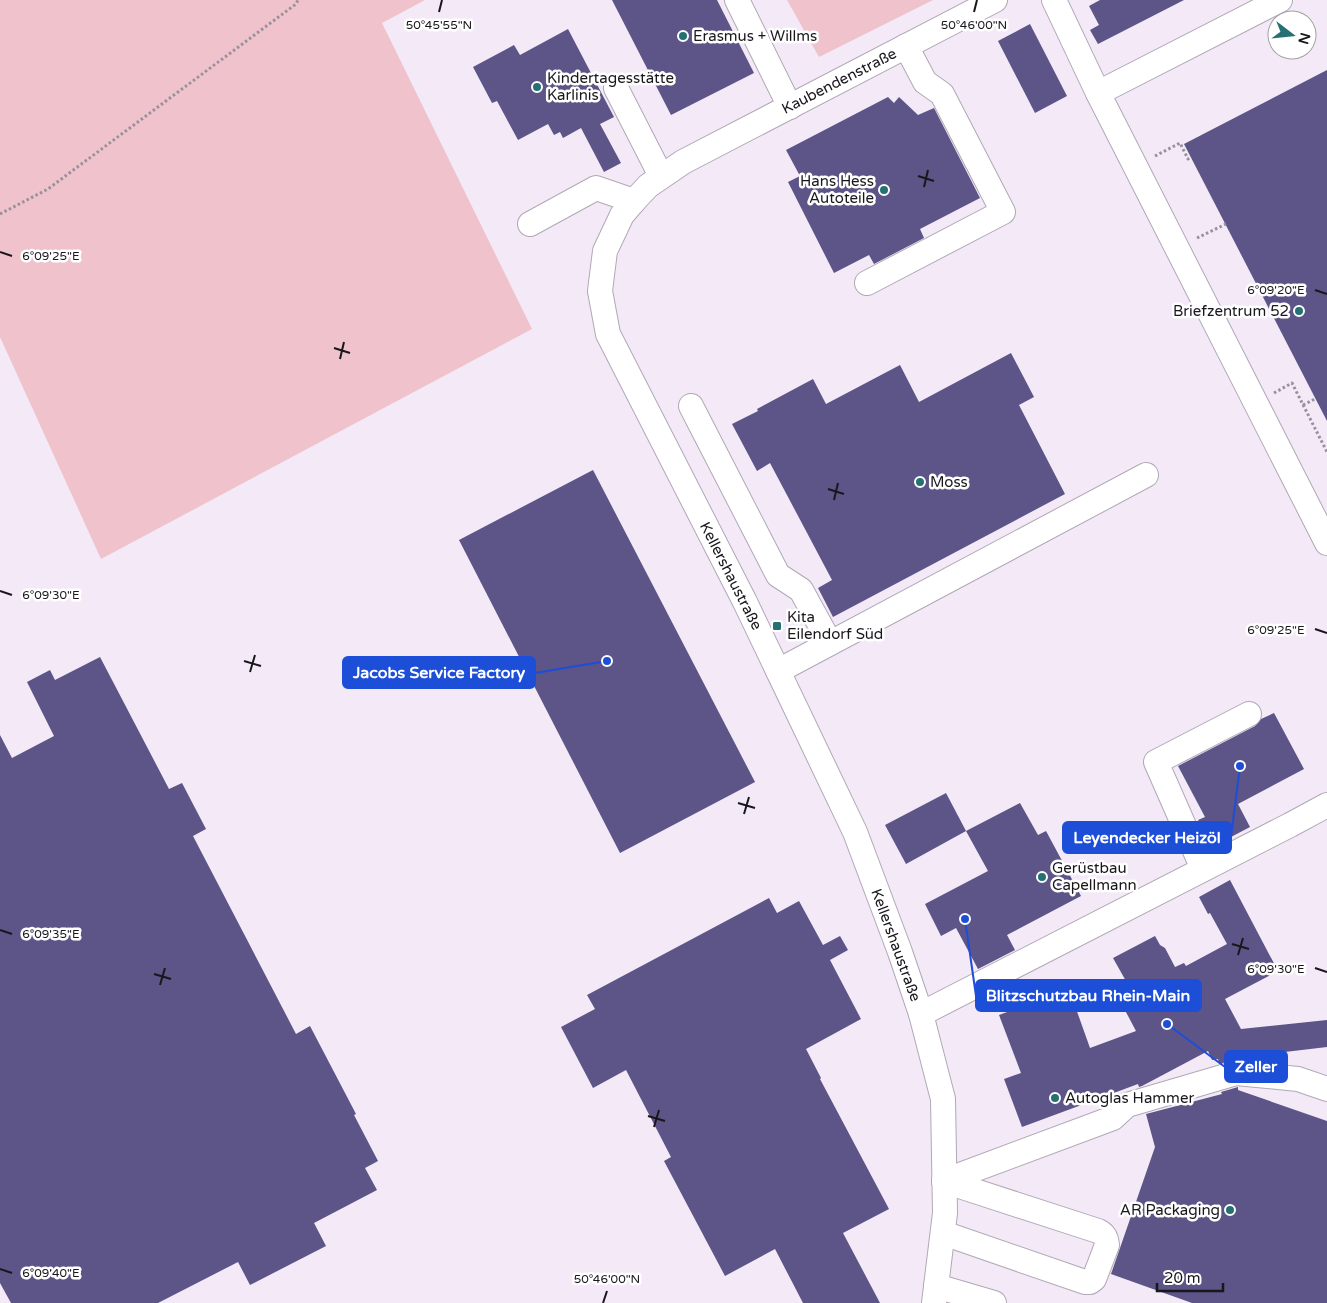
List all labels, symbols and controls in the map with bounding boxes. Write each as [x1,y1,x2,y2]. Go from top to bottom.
north arrow [1267,10,1317,60]
text: 50°45'55"N [406,18,472,32]
text: 50°46'00"N [941,18,1007,32]
place label: Erasmus + Willms [693,27,817,45]
marker: Erasmus + Willms [677,30,689,42]
text: N [1294,31,1314,46]
street label: Kaubendenstraße [779,44,899,118]
place label: Kindertagesstätte Karlinis [547,69,674,104]
marker: Kindertagesstätte Karlinis [531,81,543,93]
place label: Hans Hess Autoteile [800,172,874,207]
marker: Hans Hess Autoteile [878,184,890,196]
text: 6°09'25"E [22,249,80,263]
text: 6°09'20"E [1247,283,1305,297]
place label: Briefzentrum 52 [1173,302,1289,320]
marker: Briefzentrum 52 [1293,305,1305,317]
place label: Moss [930,473,968,491]
marker: Moss [914,476,926,488]
street label: Kellershaustraße [696,519,766,633]
text: 6°09'30"E [22,588,80,602]
place label: Kita Eilendorf Süd [787,608,883,643]
marker: Kita Eilendorf Süd [771,620,783,632]
text: 6°09'25"E [1247,623,1305,637]
callout: Jacobs Service Factory [343,657,535,688]
text: Jacobs Service Factory [352,663,526,683]
callout: Leyendecker Heizöl [1063,822,1231,853]
text: Leyendecker Heizöl [1073,828,1221,848]
place label: Gerüstbau Capellmann [1052,859,1137,894]
marker: Gerüstbau Capellmann [1036,871,1048,883]
street label: Kellershaustraße [867,886,925,1004]
text: 6°09'35"E [22,927,80,941]
text: 6°09'30"E [1247,962,1305,976]
callout: Blitzschutzbau Rhein-Main [976,980,1201,1011]
text: Blitzschutzbau Rhein-Main [986,986,1190,1006]
callout: Zeller [1225,1051,1287,1082]
text: Zeller [1235,1057,1278,1077]
place label: Autoglas Hammer [1065,1089,1194,1107]
marker: Autoglas Hammer [1049,1092,1061,1104]
place label: AR Packaging [1120,1201,1220,1219]
marker: AR Packaging [1224,1204,1236,1216]
scale bar [1157,1260,1223,1292]
text: 6°09'40"E [22,1266,80,1280]
text: 20 m [1164,1269,1201,1287]
text: 50°46'00"N [574,1272,640,1286]

